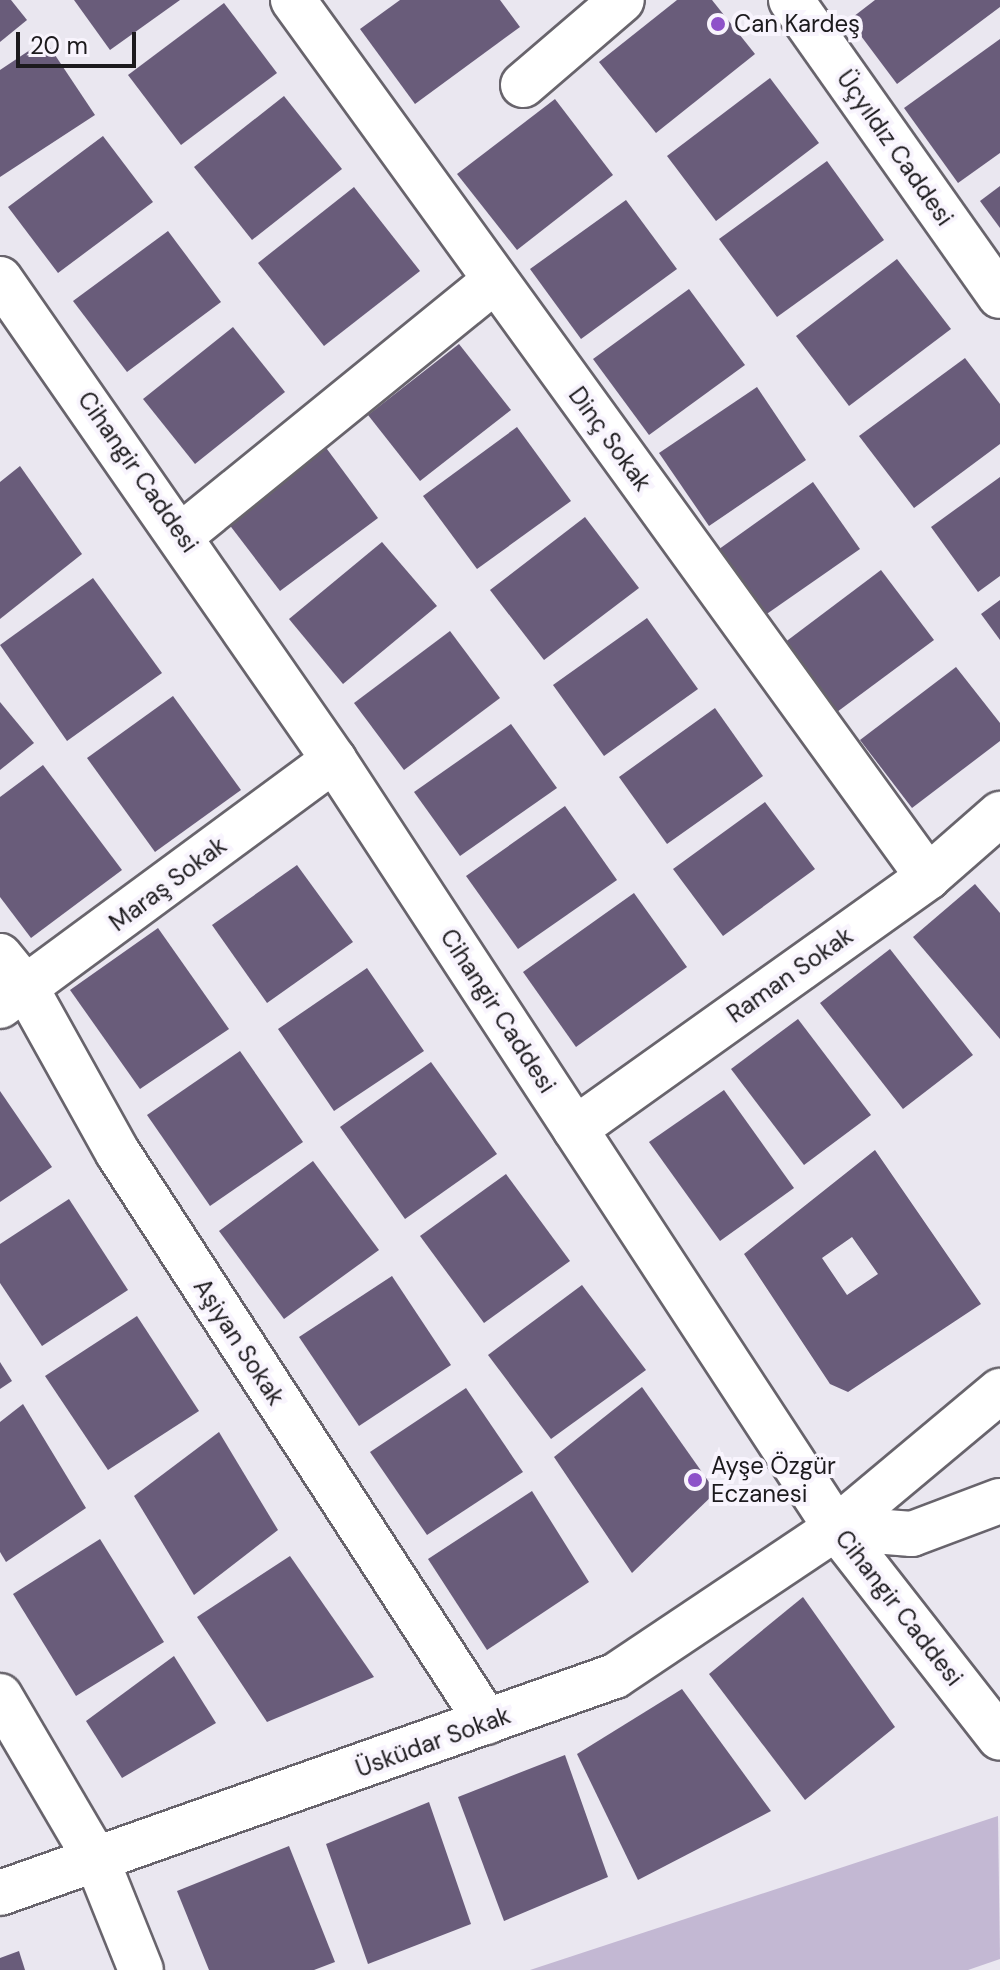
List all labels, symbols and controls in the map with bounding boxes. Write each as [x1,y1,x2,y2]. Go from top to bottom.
place label: Can Kardeş [734,10,860,38]
marker: Can Kardeş [709,15,727,33]
scale bar [20,16,140,66]
text: 20 m [30,30,88,61]
street label: Üçyıldız Caddesi [831,65,959,231]
street label: Dinç Sokak [563,381,657,497]
street label: Cihangir Caddesi [72,386,204,558]
street label: Maraş Sokak [104,831,232,937]
street label: Raman Sokak [722,921,858,1029]
street label: Cihangir Caddesi [434,924,562,1098]
street label: Aşiyan Sokak [187,1273,291,1411]
place label: Ayşe Özgür Eczanesi [711,1452,836,1508]
marker: Ayşe Özgür Eczanesi [686,1471,704,1489]
street label: Cihangir Caddesi [829,1524,969,1692]
street label: Üsküdar Sokak [352,1701,514,1783]

